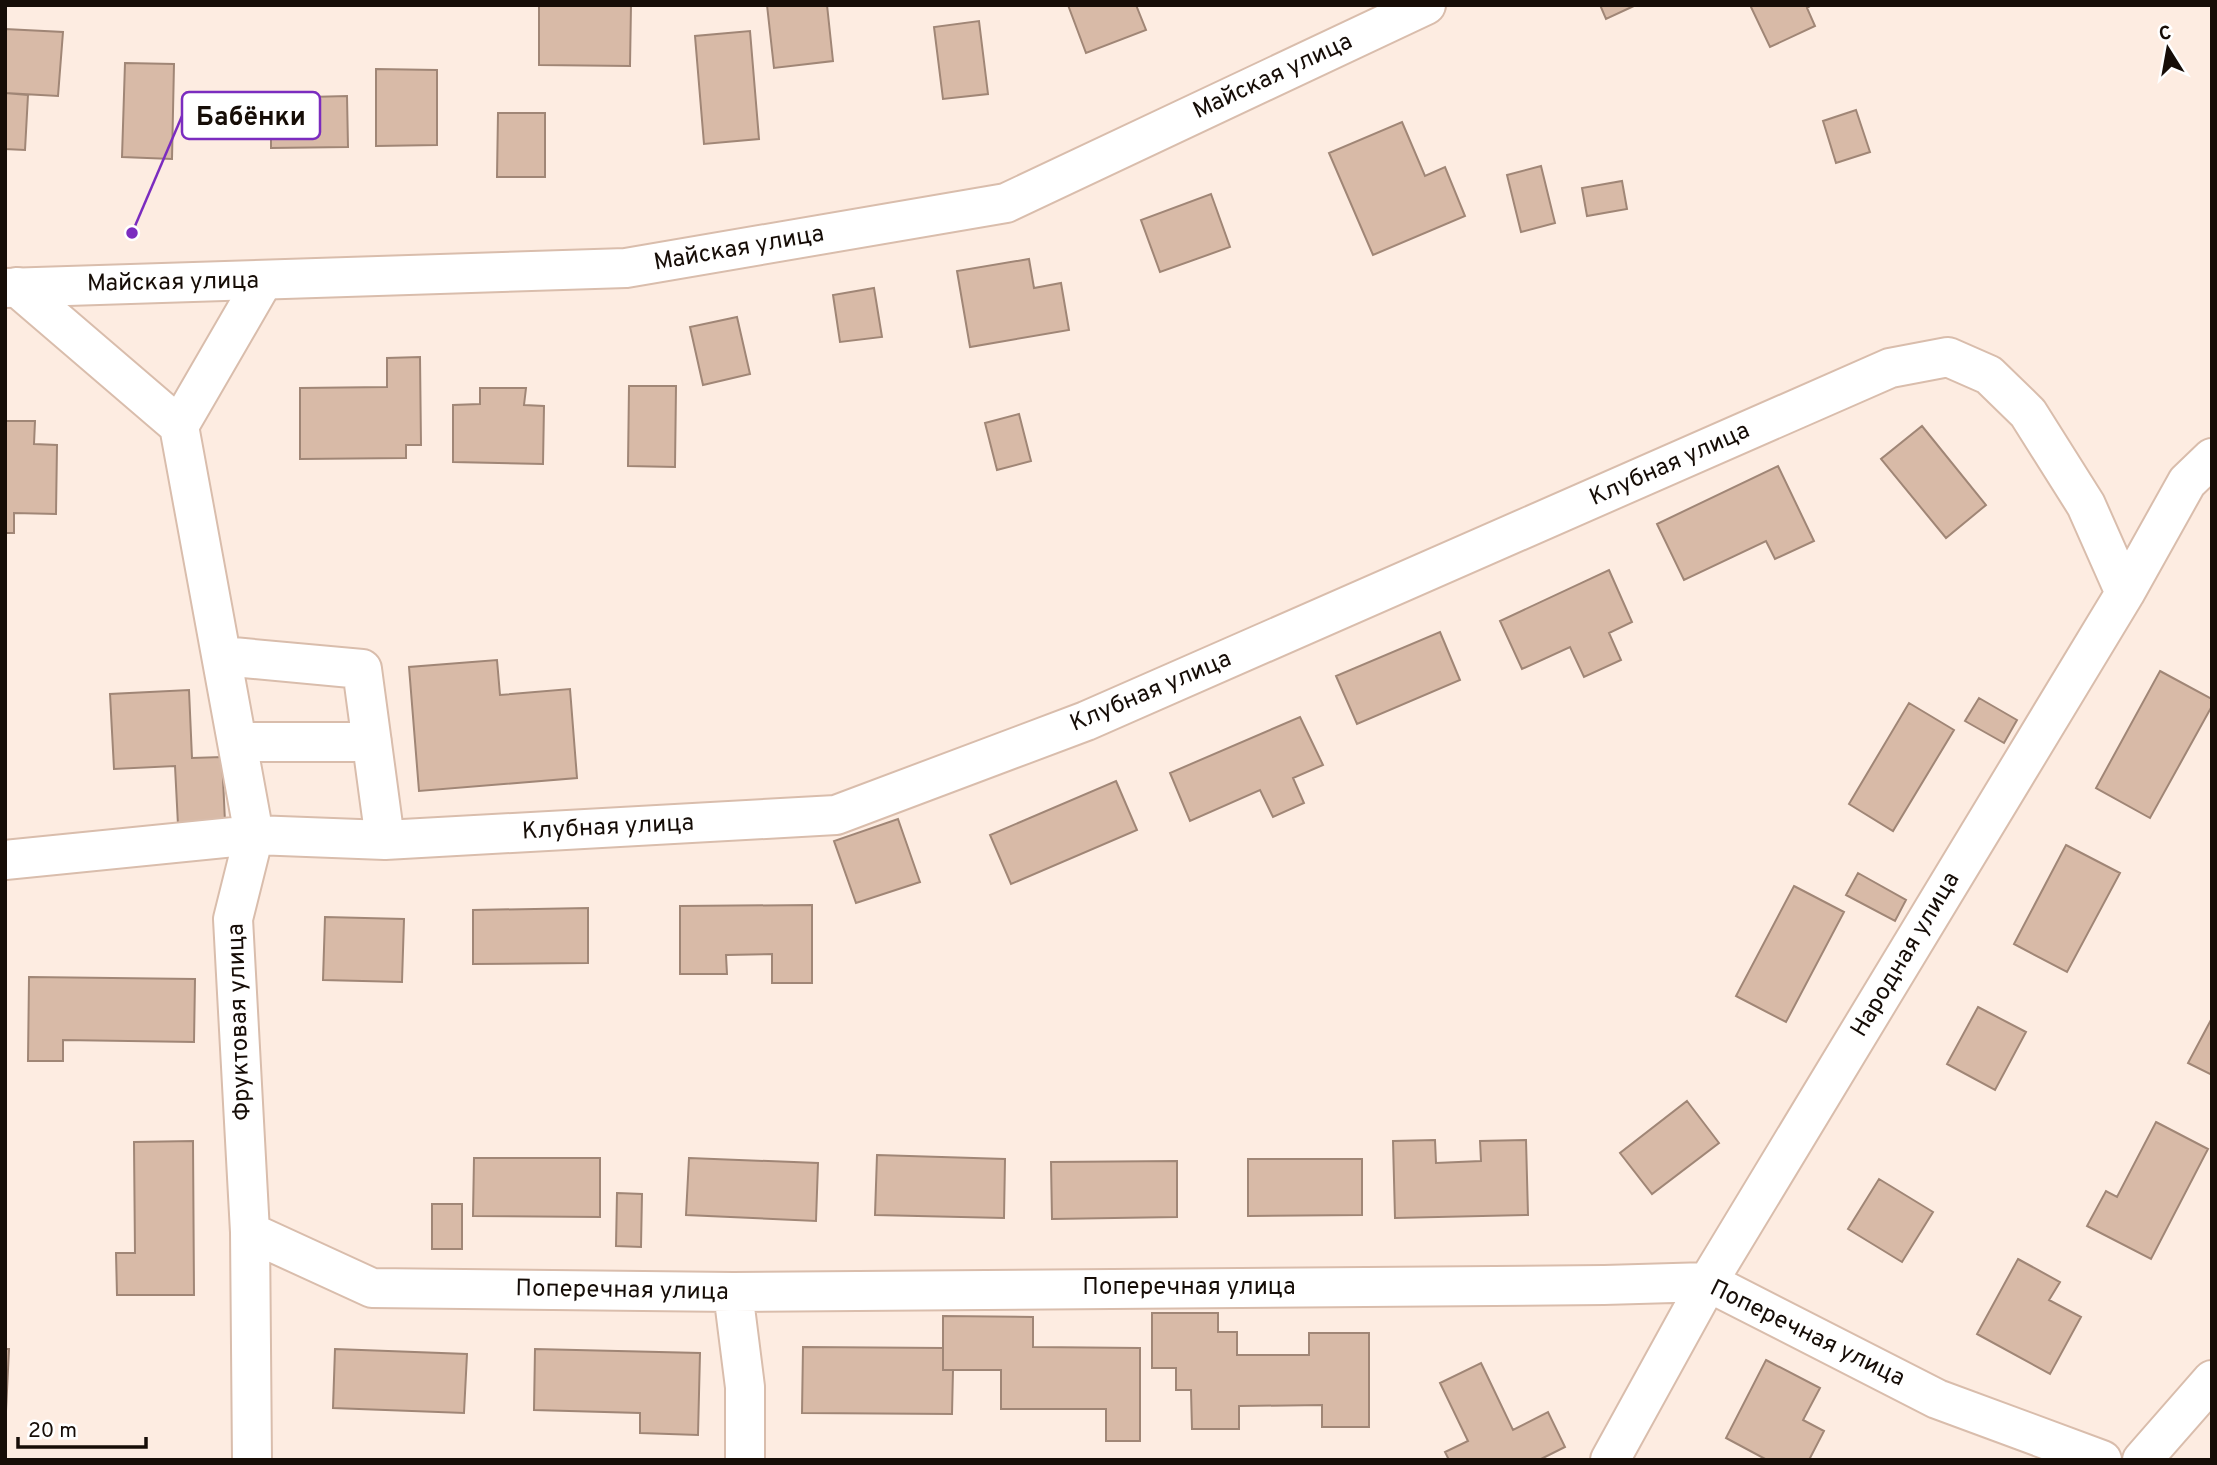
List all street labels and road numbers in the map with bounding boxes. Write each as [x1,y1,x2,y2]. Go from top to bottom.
street label: Майская улица [1189,27,1357,127]
street label: Майская улица [652,219,826,279]
street label: Майская улица [87,266,259,300]
street label: Клубная улица [1585,416,1755,514]
street label: Клубная улица [1066,645,1236,739]
street label: Клубная улица [521,809,695,847]
street label: Народная улица [1845,867,1967,1043]
street label: Фруктовая улица [222,923,258,1121]
street label: Поперечная улица [1082,1273,1296,1303]
street label: Поперечная улица [515,1274,729,1308]
street label: Поперечная улица [1705,1274,1909,1394]

